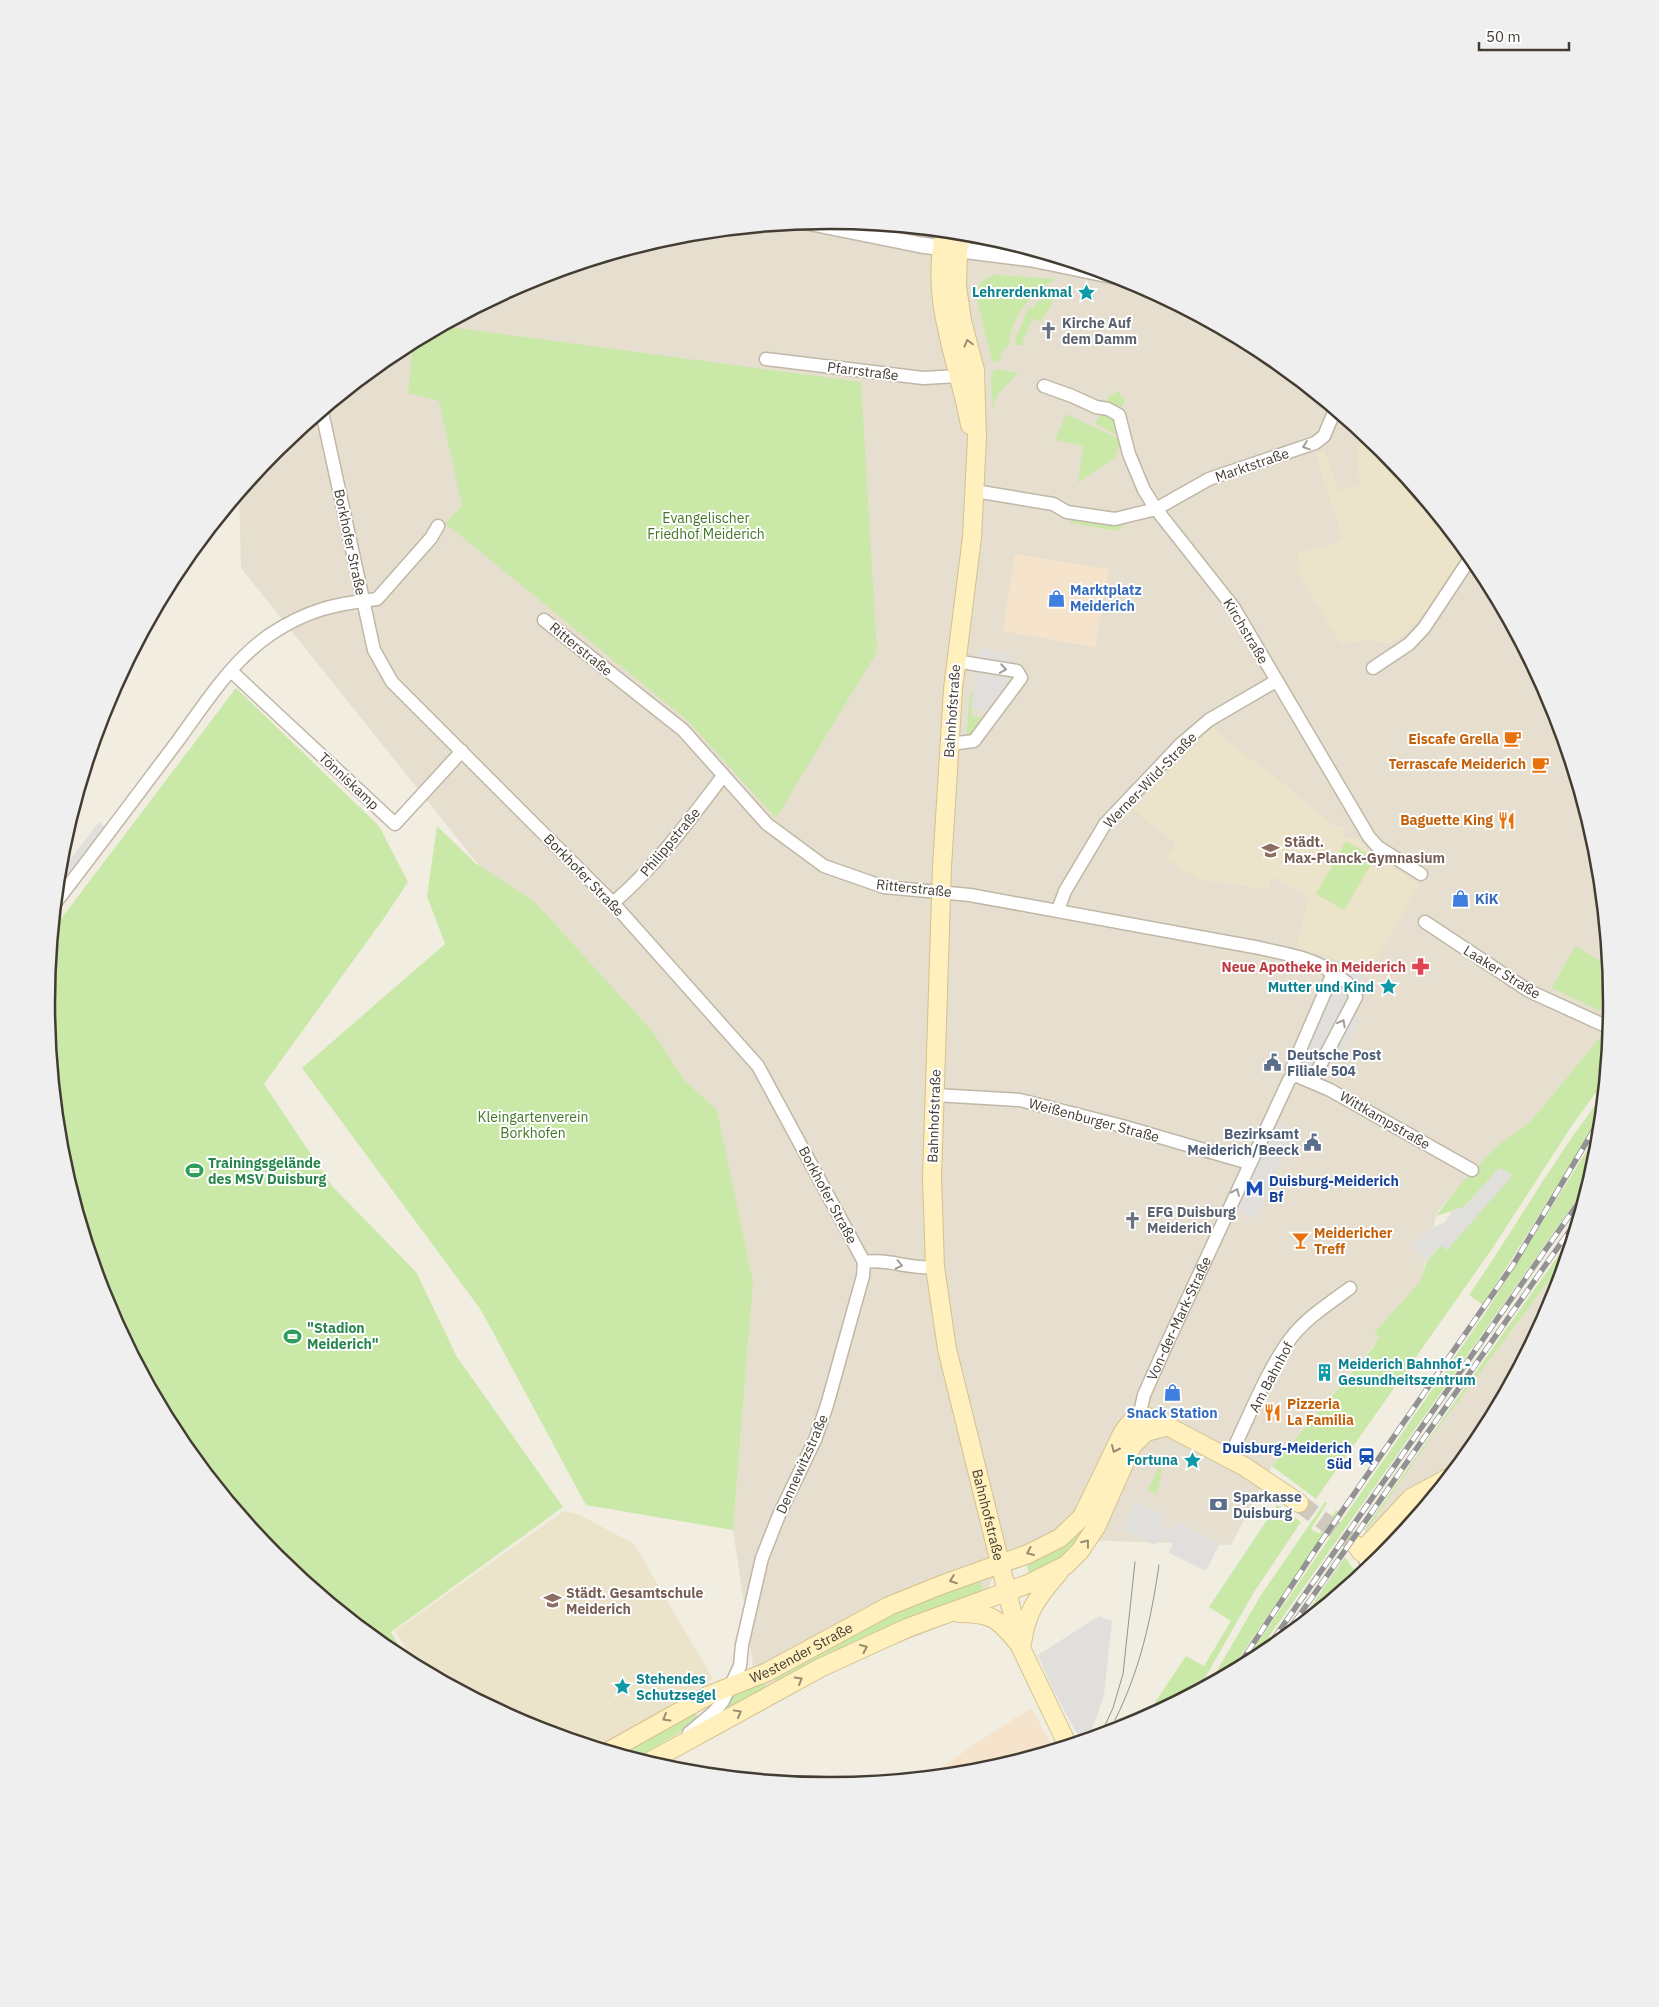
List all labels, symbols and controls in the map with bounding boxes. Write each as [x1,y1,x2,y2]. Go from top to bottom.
scale bar [1479,20,1569,52]
text: 50 m [1486,27,1521,46]
place icon: Lehrerdenkmal [1076,282,1096,302]
place label: Lehrerdenkmal [972,283,1072,301]
place label: Kirche Auf dem Damm [1062,314,1137,348]
church icon: Kirche Auf dem Damm [1038,321,1058,341]
one-way arrow [963,339,974,347]
street label: Pfarrstraße [826,358,900,384]
one-way arrow [1303,440,1311,450]
street label: Marktstraße [1213,444,1292,486]
street label: Borkhofer Straße [330,487,370,597]
park label: Evangelischer Friedhof Meiderich [647,509,765,543]
place label: Marktplatz Meiderich [1070,581,1142,615]
shop icon: Marktplatz Meiderich [1046,588,1066,608]
street label: Kirchstraße [1219,595,1273,667]
street label: Ritterstraße [546,618,616,680]
street label: Bahnhofstraße [940,663,964,758]
one-way arrow [1000,663,1008,674]
street label: Werner-Wild-Straße [1100,728,1201,832]
cafe icon: Eiscafe Grella [1503,729,1523,749]
place label: Eiscafe Grella [1408,730,1499,748]
street label: Tönniskamp [315,748,383,814]
cafe icon: Terrascafe Meiderich [1530,754,1550,774]
place label: Terrascafe Meiderich [1388,755,1526,773]
street label: Philippstraße [636,804,704,880]
restaurant icon: Baguette King [1497,810,1517,830]
place label: Baguette King [1400,811,1493,829]
street label: Borkhofer Straße [540,830,628,920]
place label: Städt. Max-Planck-Gymnasium [1284,833,1445,867]
school or university icon: Städt. Max-Planck-Gymnasium [1260,840,1280,860]
street label: Ritterstraße [875,875,953,901]
shop icon: KiK [1451,889,1471,909]
place label: KiK [1475,890,1499,908]
street label: Laaker Straße [1460,941,1544,1003]
pharmacy icon: Neue Apotheke in Meiderich [1410,957,1430,977]
place label: Neue Apotheke in Meiderich [1222,958,1406,976]
place icon: Mutter und Kind [1378,977,1398,997]
place label: Mutter und Kind [1268,978,1374,996]
one-way arrow [1336,1019,1346,1028]
place label: Deutsche Post Filiale 504 [1287,1046,1381,1080]
public building icon: Deutsche Post Filiale 504 [1263,1053,1283,1073]
street label: Bahnhofstraße [923,1069,945,1163]
street label: Wittkampstraße [1336,1087,1434,1153]
street label: Weißenburger Straße [1027,1094,1162,1146]
park label: Kleingartenverein Borkhofen [478,1108,588,1142]
place label: Bezirksamt Meiderich/Beeck [1187,1125,1300,1159]
public building icon: Bezirksamt Meiderich/Beeck [1303,1132,1323,1152]
street label: Borkhofer Straße [795,1143,861,1247]
place label: Trainingsgelände des MSV Duisburg [208,1154,327,1188]
sports icon: Trainingsgelände des MSV Duisburg [184,1161,204,1181]
place label: Duisburg-Meiderich Bf [1269,1172,1399,1206]
metro station icon: Duisburg-Meiderich Bf [1245,1179,1265,1199]
one-way arrow [1230,1188,1241,1197]
place label: EFG Duisburg Meiderich [1147,1203,1236,1237]
church icon: EFG Duisburg Meiderich [1123,1210,1143,1230]
place label: Meidericher Treff [1314,1224,1393,1258]
bar icon: Meidericher Treff [1290,1231,1310,1251]
street label: Von-der-Mark-Straße [1143,1253,1215,1383]
one-way arrow [895,1259,904,1270]
place label: "Stadion Meiderich" [307,1319,379,1353]
sports icon: "Stadion Meiderich" [283,1326,303,1346]
street label: Am Bahnhof [1245,1338,1297,1415]
place label: Meiderich Bahnhof - Gesundheitszentrum [1338,1355,1476,1389]
building icon: Meiderich Bahnhof - Gesundheitszentrum [1314,1362,1334,1382]
shop icon: Snack Station [1162,1383,1182,1403]
place label: Pizzeria La Familia [1287,1395,1354,1429]
restaurant icon: Pizzeria La Familia [1263,1402,1283,1422]
place label: Snack Station [1126,1404,1218,1422]
street label: Dennewitzstraße [772,1411,832,1517]
place label: Duisburg-Meiderich Süd [1222,1439,1352,1473]
one-way arrow [1110,1444,1121,1453]
station icon: Duisburg-Meiderich Süd [1356,1446,1376,1466]
place icon: Fortuna [1182,1450,1202,1470]
place label: Fortuna [1127,1451,1178,1469]
street label: Bahnhofstraße [968,1467,1008,1563]
place label: Sparkasse Duisburg [1233,1488,1302,1522]
bank icon: Sparkasse Duisburg [1209,1495,1229,1515]
one-way arrow [1080,1539,1089,1549]
one-way arrow [1026,1546,1035,1557]
one-way arrow [949,1574,958,1584]
place label: Städt. Gesamtschule Meiderich [566,1584,704,1618]
school or university icon: Städt. Gesamtschule Meiderich [542,1591,562,1611]
street label: Westender Straße [747,1618,856,1687]
one-way arrow [859,1644,868,1655]
place label: Stehendes Schutzsegel [636,1670,716,1704]
one-way arrow [794,1676,803,1686]
place icon: Stehendes Schutzsegel [612,1677,632,1697]
one-way arrow [733,1709,742,1719]
one-way arrow [663,1712,672,1722]

